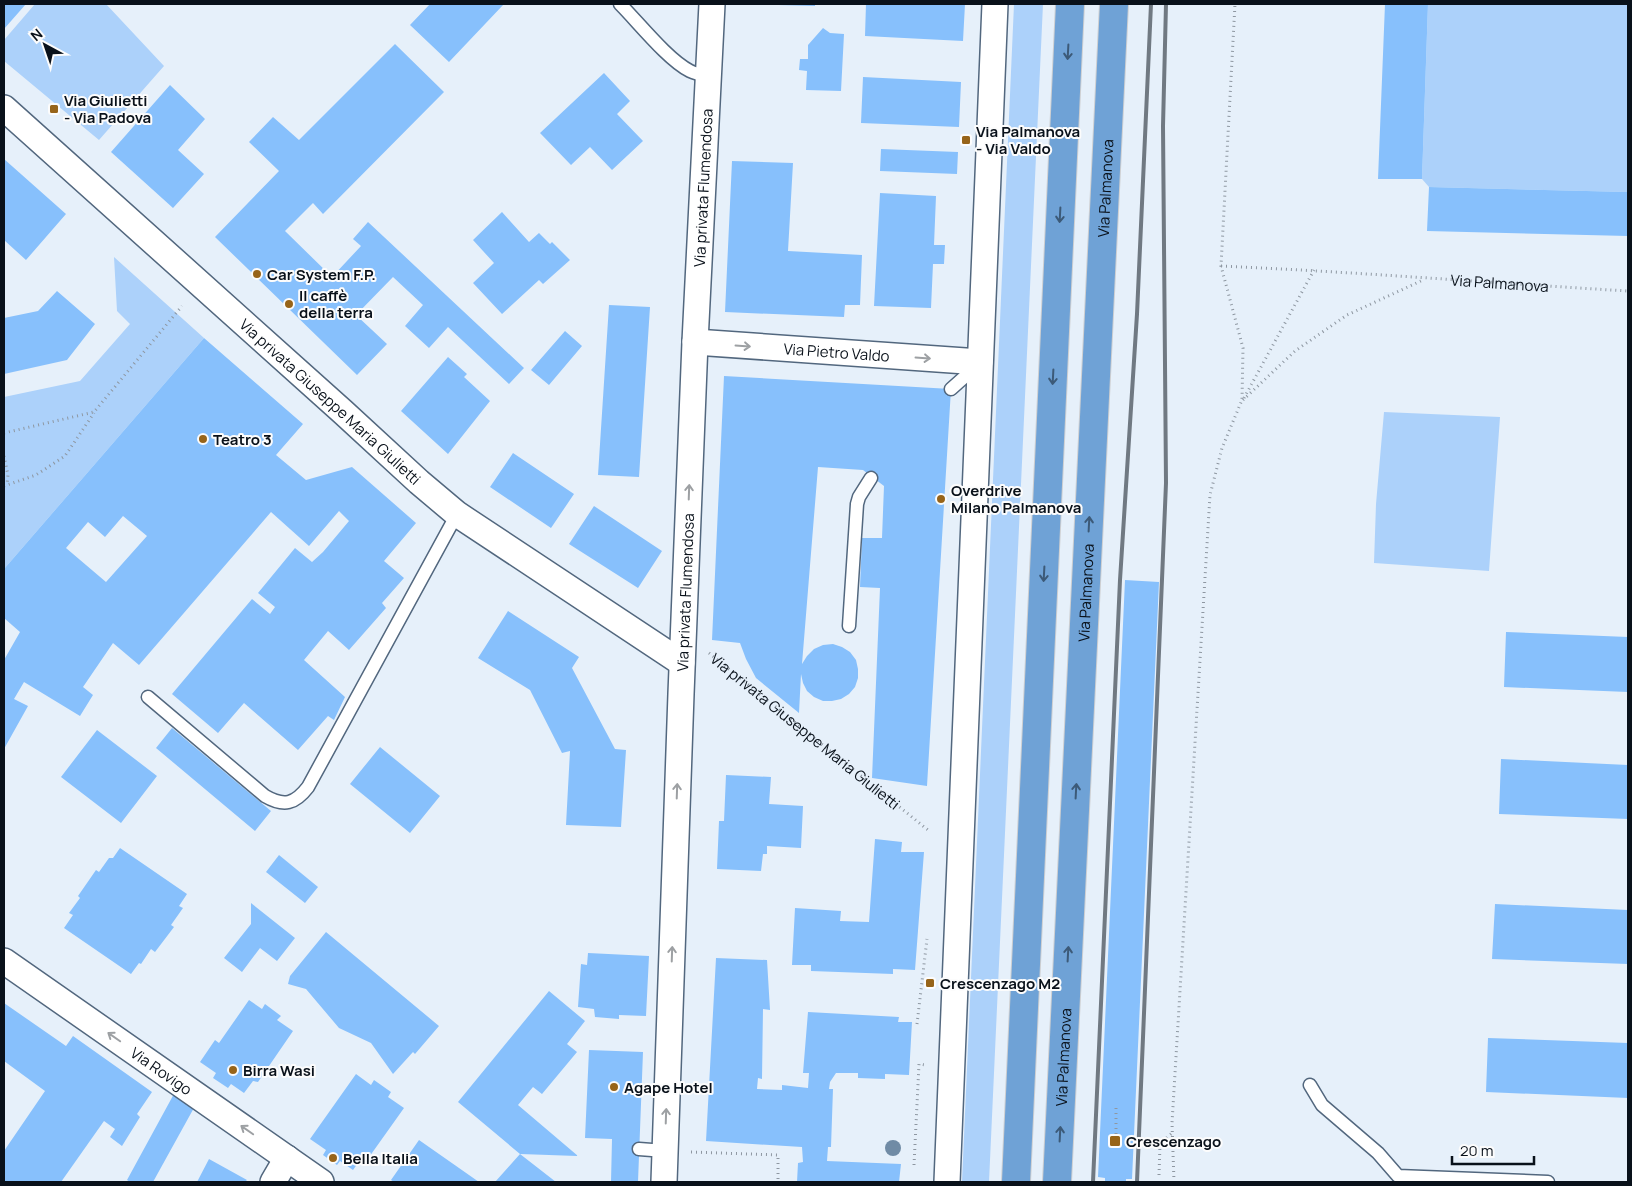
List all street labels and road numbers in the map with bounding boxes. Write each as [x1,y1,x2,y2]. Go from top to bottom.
street label: Via privata Flumendosa [688,108,717,267]
street label: Via Palmanova [1092,139,1118,238]
street label: Via Palmanova [1450,269,1549,296]
street label: Via privata Giuseppe Maria Giulietti [235,314,426,489]
street label: Via Pietro Valdo [783,338,890,366]
street label: Via privata Flumendosa [671,513,699,672]
street label: Via Palmanova [1073,543,1098,642]
street label: Via privata Giuseppe Maria Giulietti [706,648,905,814]
street label: Via Palmanova [1050,1008,1076,1107]
street label: Via Rovigo [127,1042,197,1100]

